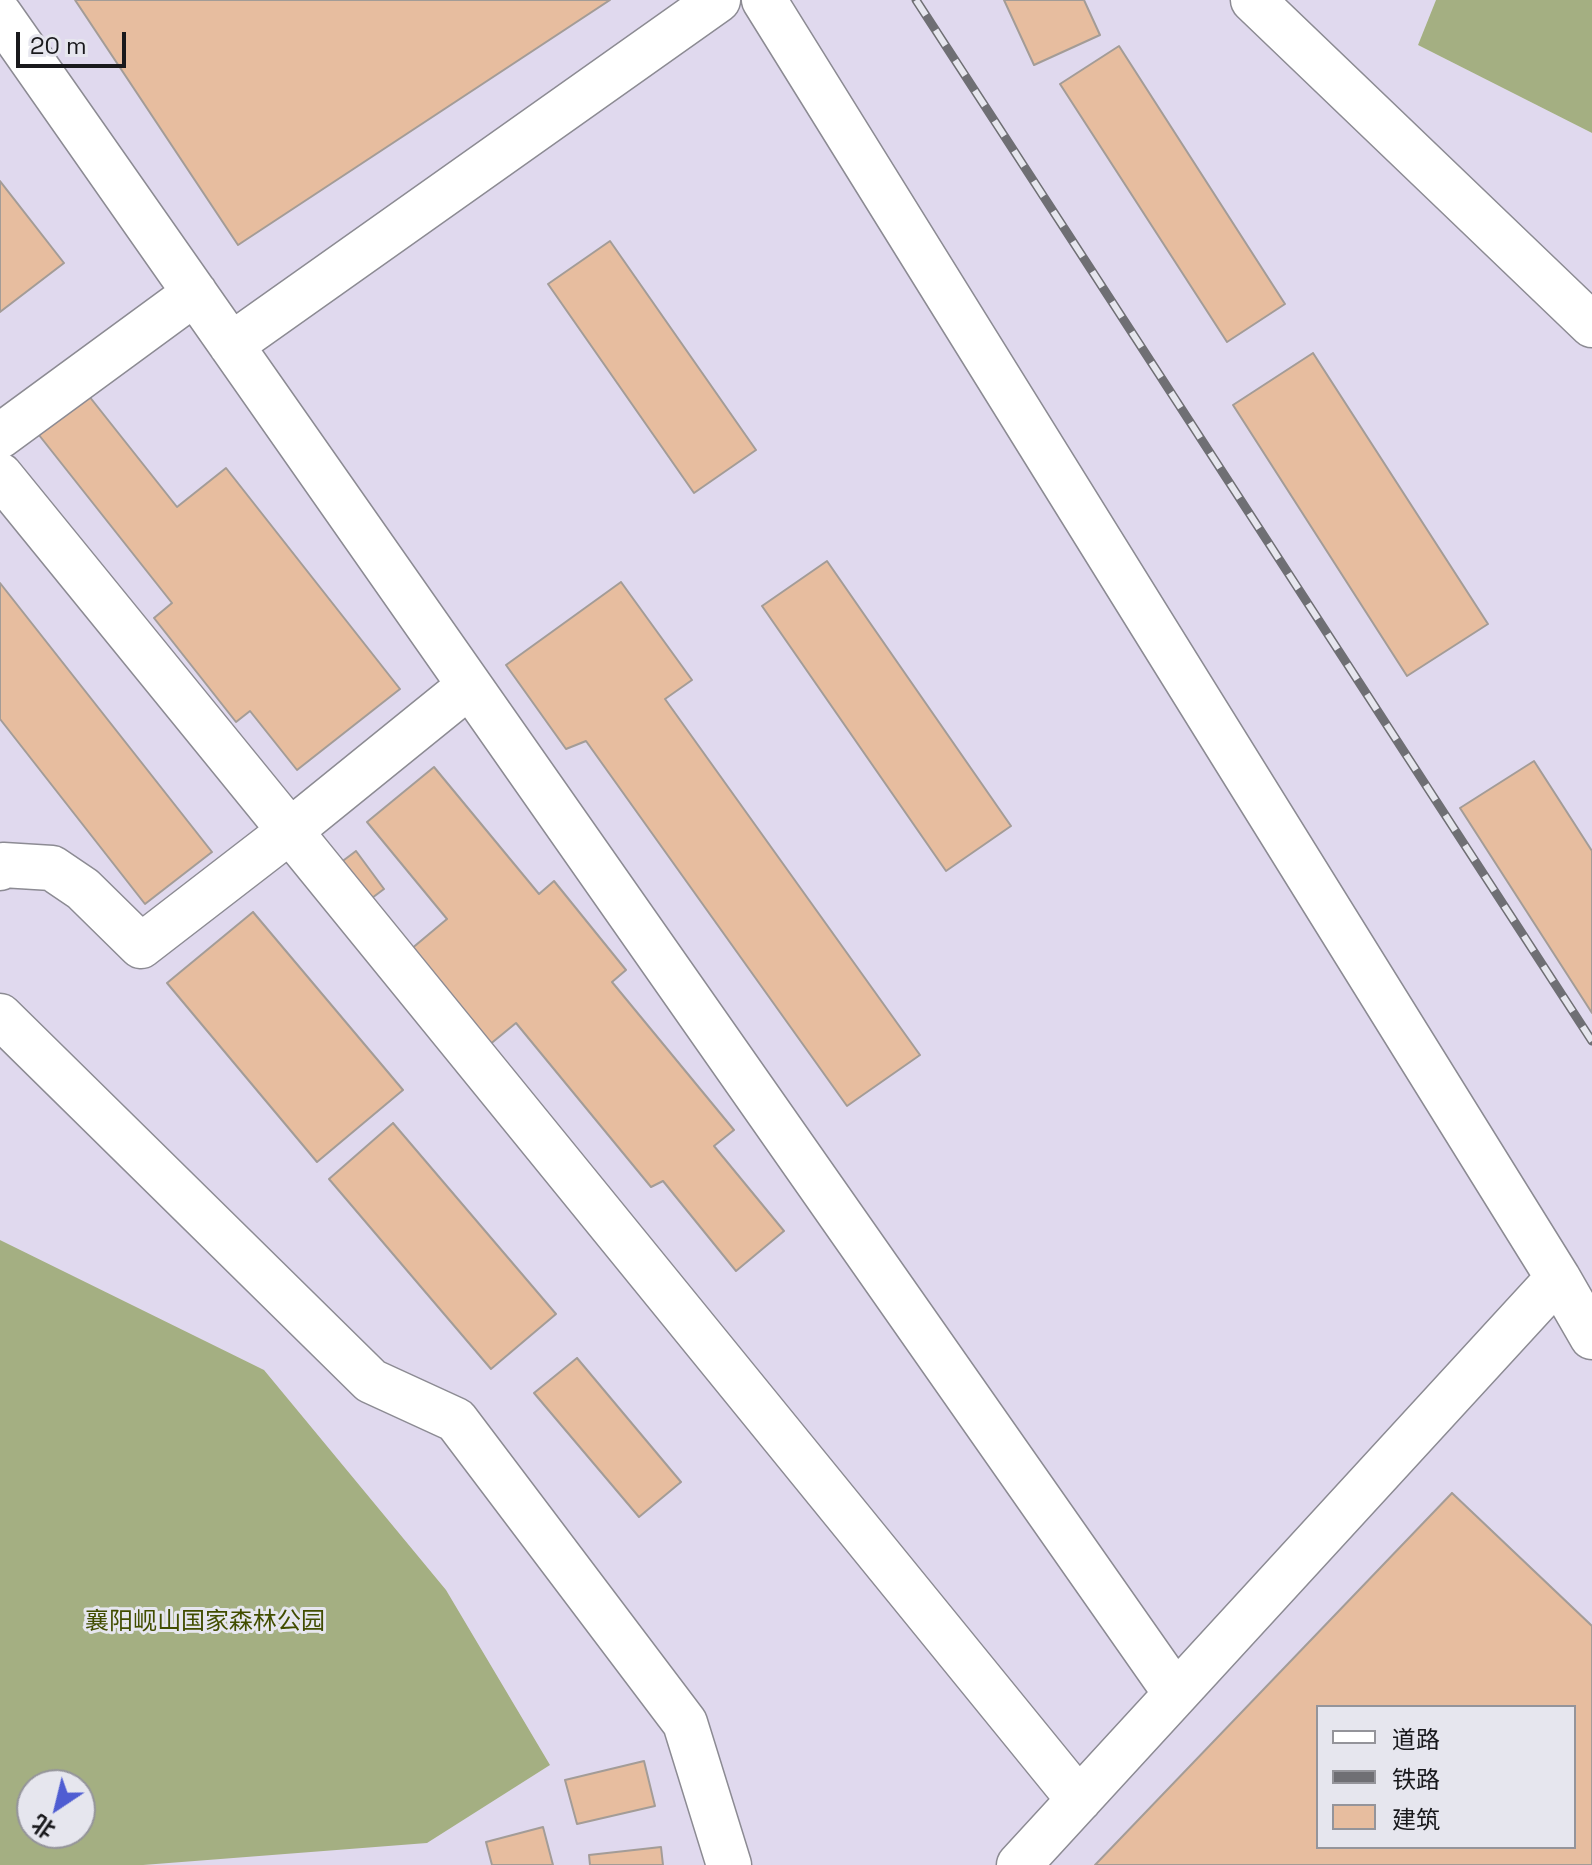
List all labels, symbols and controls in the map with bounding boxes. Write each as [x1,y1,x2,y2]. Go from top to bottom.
scale bar [20,16,130,66]
text: 20 m [30,30,87,61]
park label: 襄阳岘山国家森林公园 [85,1608,325,1636]
legend [1316,1705,1576,1849]
text: 道路 [1392,1724,1440,1755]
text: 铁路 [1392,1764,1440,1795]
north arrow [16,1769,96,1849]
text: 建筑 [1392,1804,1440,1835]
text: 北 [26,1809,60,1845]

